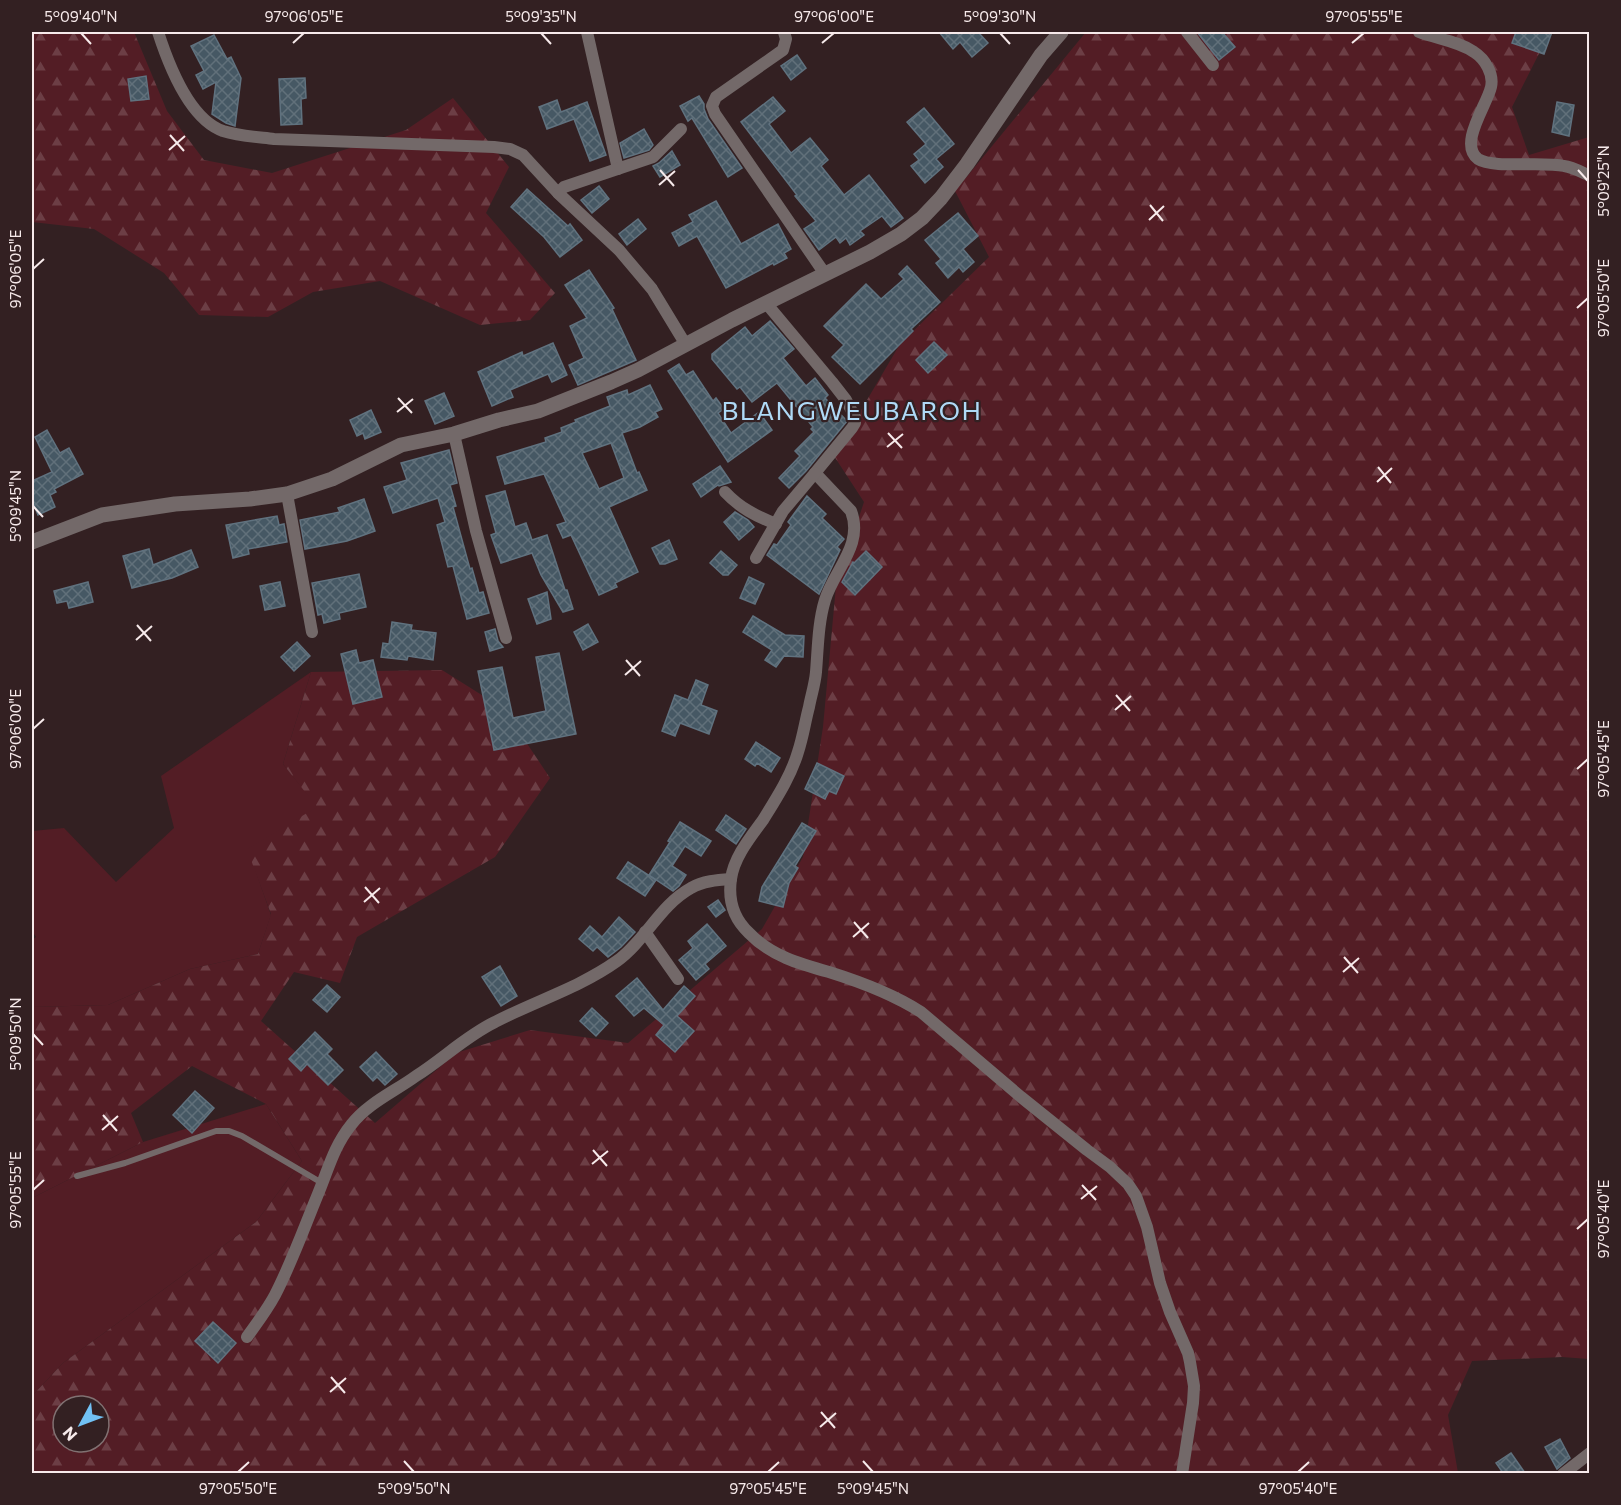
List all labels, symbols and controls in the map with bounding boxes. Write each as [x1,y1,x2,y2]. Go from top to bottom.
text: 5°09'40"N [44,7,118,25]
text: 97°06'05"E [265,7,344,25]
text: 5°09'35"N [505,7,577,25]
text: 97°06'00"E [794,7,874,25]
text: 5°09'30"N [964,7,1036,25]
text: 97°05'55"E [1325,7,1403,25]
text: 5°09'25"N [1594,145,1612,217]
text: 97°06'05"E [6,229,24,308]
text: 97°05'50"E [1594,259,1612,337]
district label: BLANGWEUBAROH [721,394,983,425]
text: 5°09'45"N [6,470,24,542]
text: 97°06'00"E [6,689,24,769]
text: 97°05'45"E [1594,720,1612,798]
text: 5°09'50"N [6,998,24,1070]
text: 97°05'55"E [6,1151,24,1229]
text: 97°05'40"E [1594,1179,1612,1258]
north arrow [51,1394,111,1454]
text: N [58,1423,80,1445]
text: 97°05'50"E [199,1479,277,1497]
text: 5°09'50"N [378,1479,450,1497]
text: 97°05'45"E [729,1479,807,1497]
text: 5°09'45"N [837,1479,909,1497]
text: 97°05'40"E [1259,1479,1338,1497]

